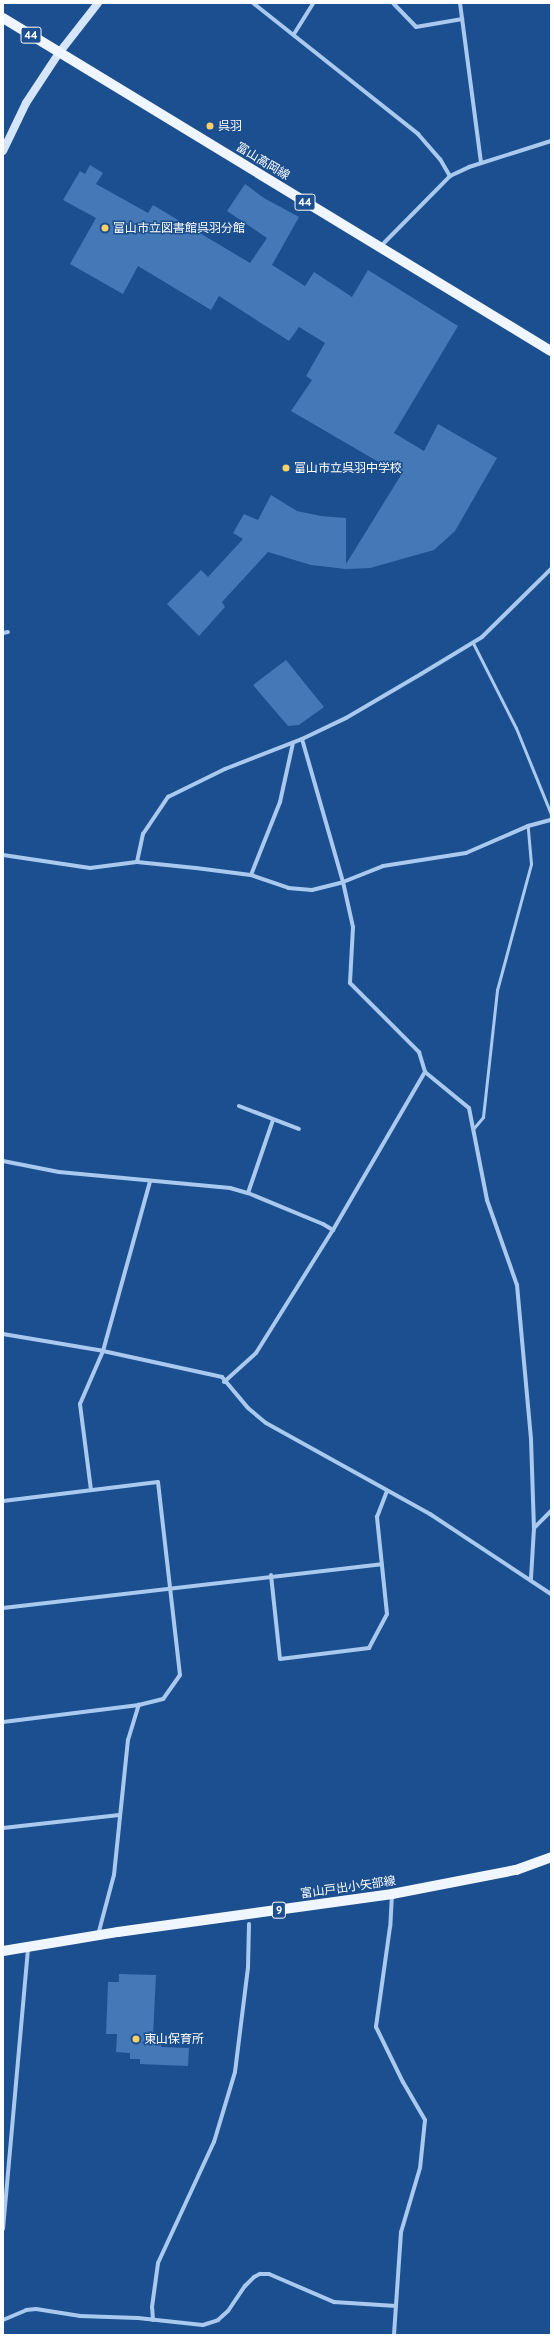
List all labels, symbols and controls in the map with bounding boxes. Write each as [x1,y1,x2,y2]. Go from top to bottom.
road number: 44 [20,26,42,44]
place label: 呉羽 [218,119,242,133]
marker: 呉羽 [205,121,215,131]
street label: 富山高岡線 [234,139,292,183]
road number: 44 [294,193,316,211]
place label: 富山市立図書館呉羽分館 [113,221,245,235]
marker: 富山市立図書館呉羽分館 [100,223,110,233]
place label: 富山市立呉羽中学校 [294,461,402,475]
marker: 富山市立呉羽中学校 [281,463,291,473]
street label: 富山戸出小矢部線 [299,1873,397,1901]
road number: 9 [271,1901,287,1919]
place label: 東山保育所 [144,2032,204,2046]
marker: 東山保育所 [131,2034,141,2044]

